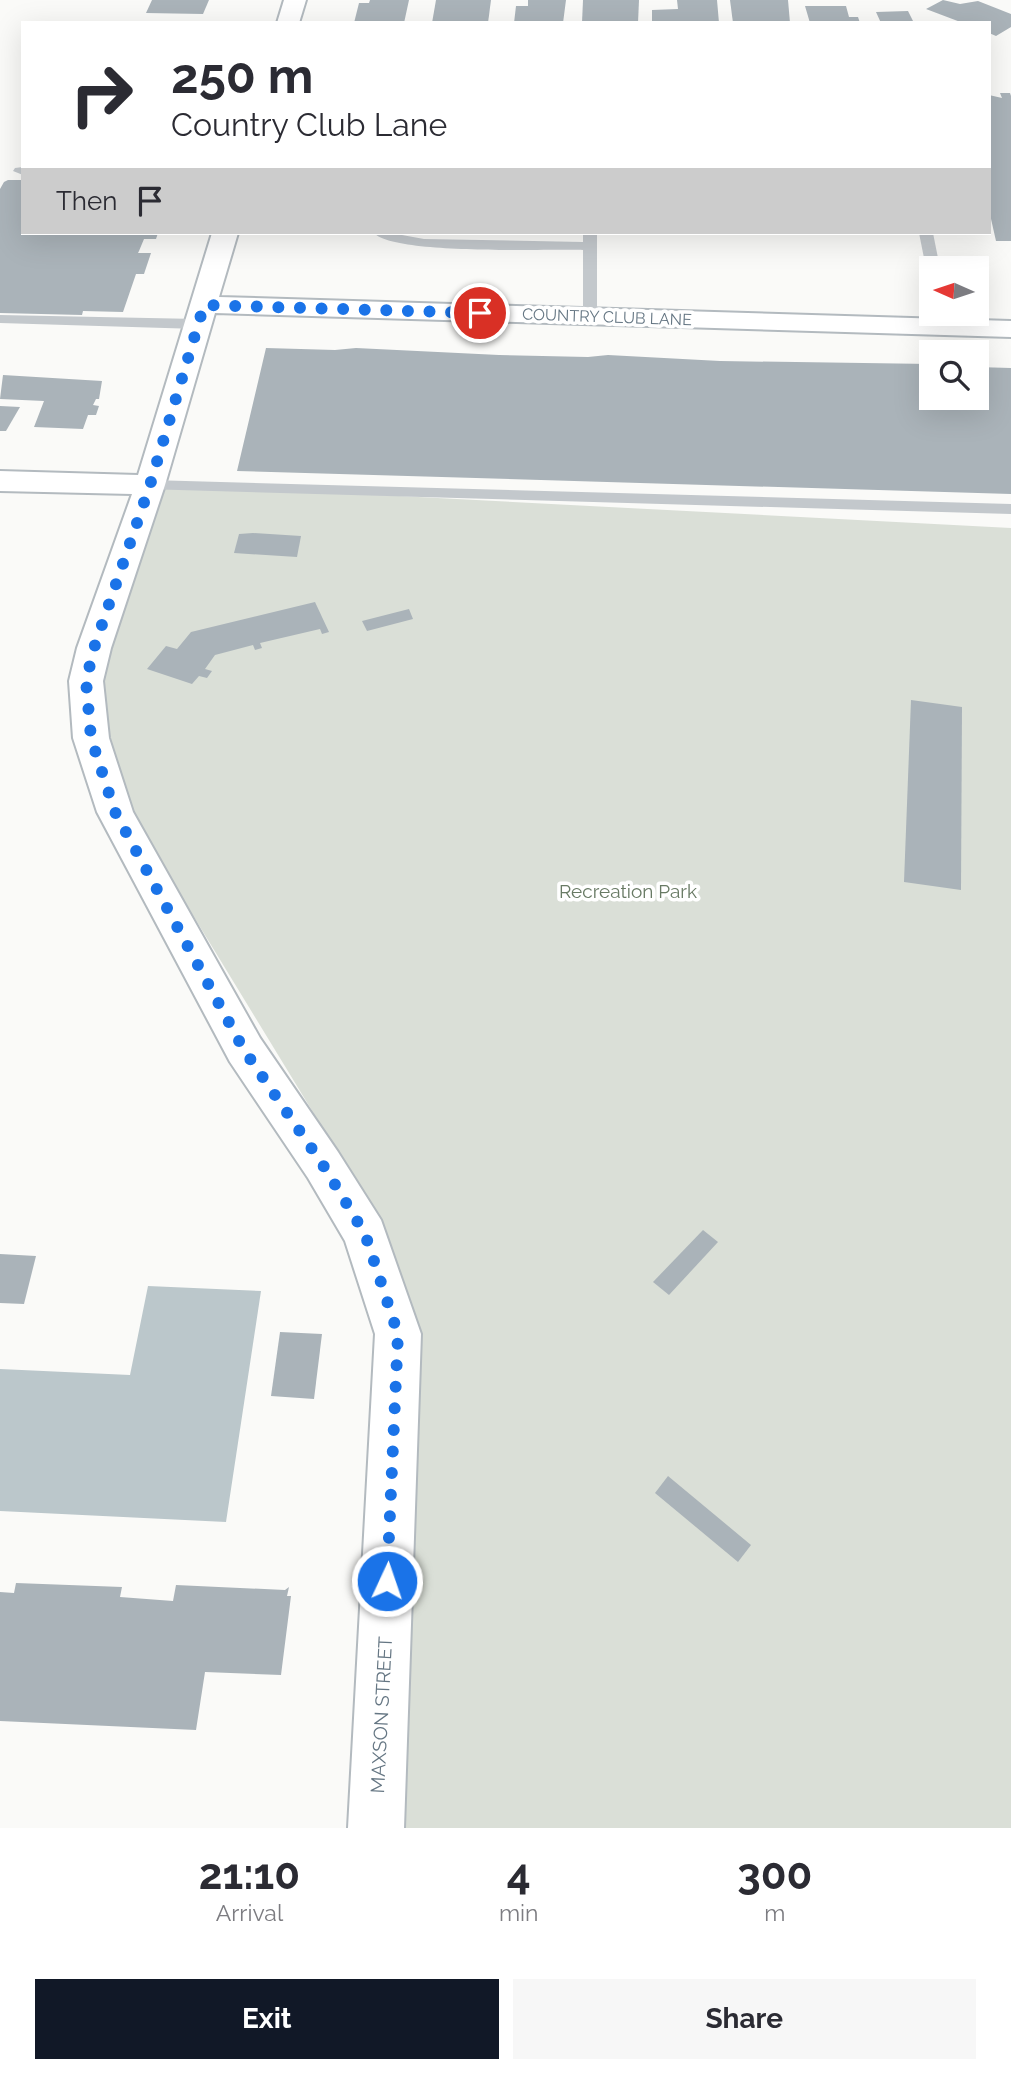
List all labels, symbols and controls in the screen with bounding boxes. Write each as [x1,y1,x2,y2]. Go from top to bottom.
text: 250 m [171,47,313,104]
icon: right [56,49,147,140]
text: Country Club Lane [171,106,447,143]
icon: arrive [131,182,169,220]
text: Then [56,186,117,216]
north arrow [919,256,989,326]
map controls [919,256,989,410]
pin [450,283,510,343]
icon: arrive [461,294,499,332]
street label: COUNTRY CLUB LANE [522,305,692,329]
button: search [919,340,989,410]
park label: Recreation Park [559,880,697,902]
position arrow [350,1544,424,1618]
street label: MAXSON STREET [366,1636,396,1794]
text: 21:10 [199,1850,300,1899]
text: 4 [507,1850,531,1899]
text: 300 [737,1850,812,1899]
text: Arrival [216,1899,283,1926]
text: min [499,1899,538,1926]
text: m [764,1899,785,1926]
button: Exit [35,1979,499,2059]
button: Share [513,1979,976,2059]

